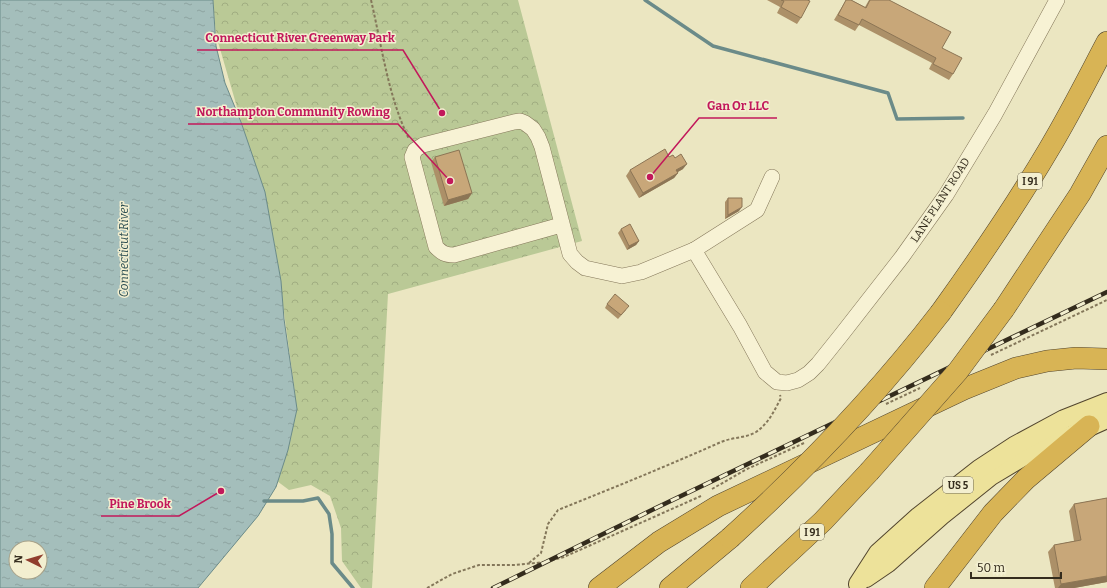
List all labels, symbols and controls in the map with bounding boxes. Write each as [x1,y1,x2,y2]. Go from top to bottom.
callout: Connecticut River Greenway Park [197,26,403,50]
text: Connecticut River Greenway Park [205,31,396,45]
callout: Gan Or LLC [699,94,777,118]
text: Gan Or LLC [707,99,770,113]
callout: Northampton Community Rowing [188,100,398,124]
text: Northampton Community Rowing [196,105,390,119]
street label: LANE PLANT ROAD [908,155,973,245]
road number: I 91 [1018,173,1042,189]
water label: Connecticut River [117,202,131,297]
road number: US 5 [943,477,973,493]
callout: Pine Brook [101,492,179,516]
text: Pine Brook [109,497,172,511]
road number: I 91 [800,524,824,540]
north arrow [8,540,48,580]
text: N [12,554,25,564]
scale bar [971,554,1061,580]
text: 50 m [977,561,1006,575]

